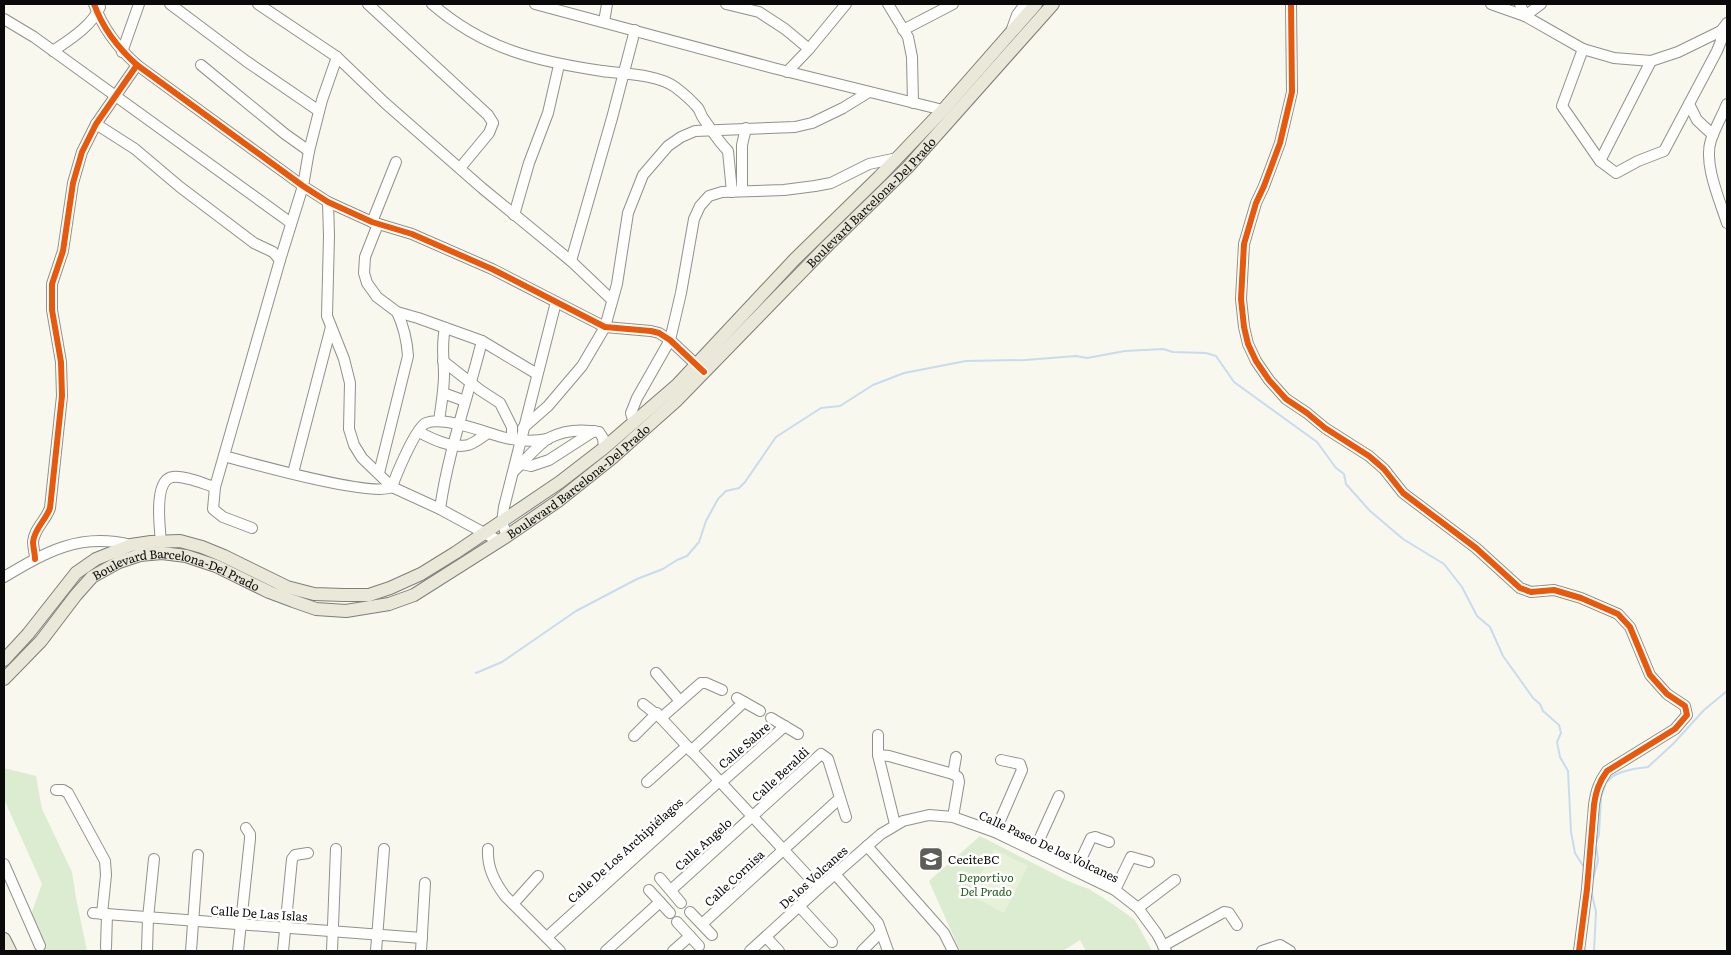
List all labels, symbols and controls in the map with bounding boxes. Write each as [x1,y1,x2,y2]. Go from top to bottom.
street label: Boulevard Barcelona-Del Prado [802,133,940,272]
street label: Boulevard Barcelona-Del Prado [503,419,654,543]
text: Boulevard Barcelona-Del Prado [89,544,263,595]
street label: Boulevard Barcelona-Del Prado [88,573,266,597]
street label: Calle Sabre [714,717,774,773]
street label: Calle Beraldi [747,743,813,805]
street label: Calle De Los Archipiélagos [563,793,687,907]
street label: Calle Paseo De los Volcanes [976,806,1122,887]
street label: Calle Angelo [671,813,735,875]
street label: De los Volcanes [775,841,852,913]
street label: Calle Cornisa [700,845,768,911]
school or university icon: CeciteBC [918,846,944,872]
place label: CeciteBC [948,850,1000,868]
park label: Deportivo Del Prado [958,868,1014,900]
street label: Calle De Las Islas [210,901,309,925]

